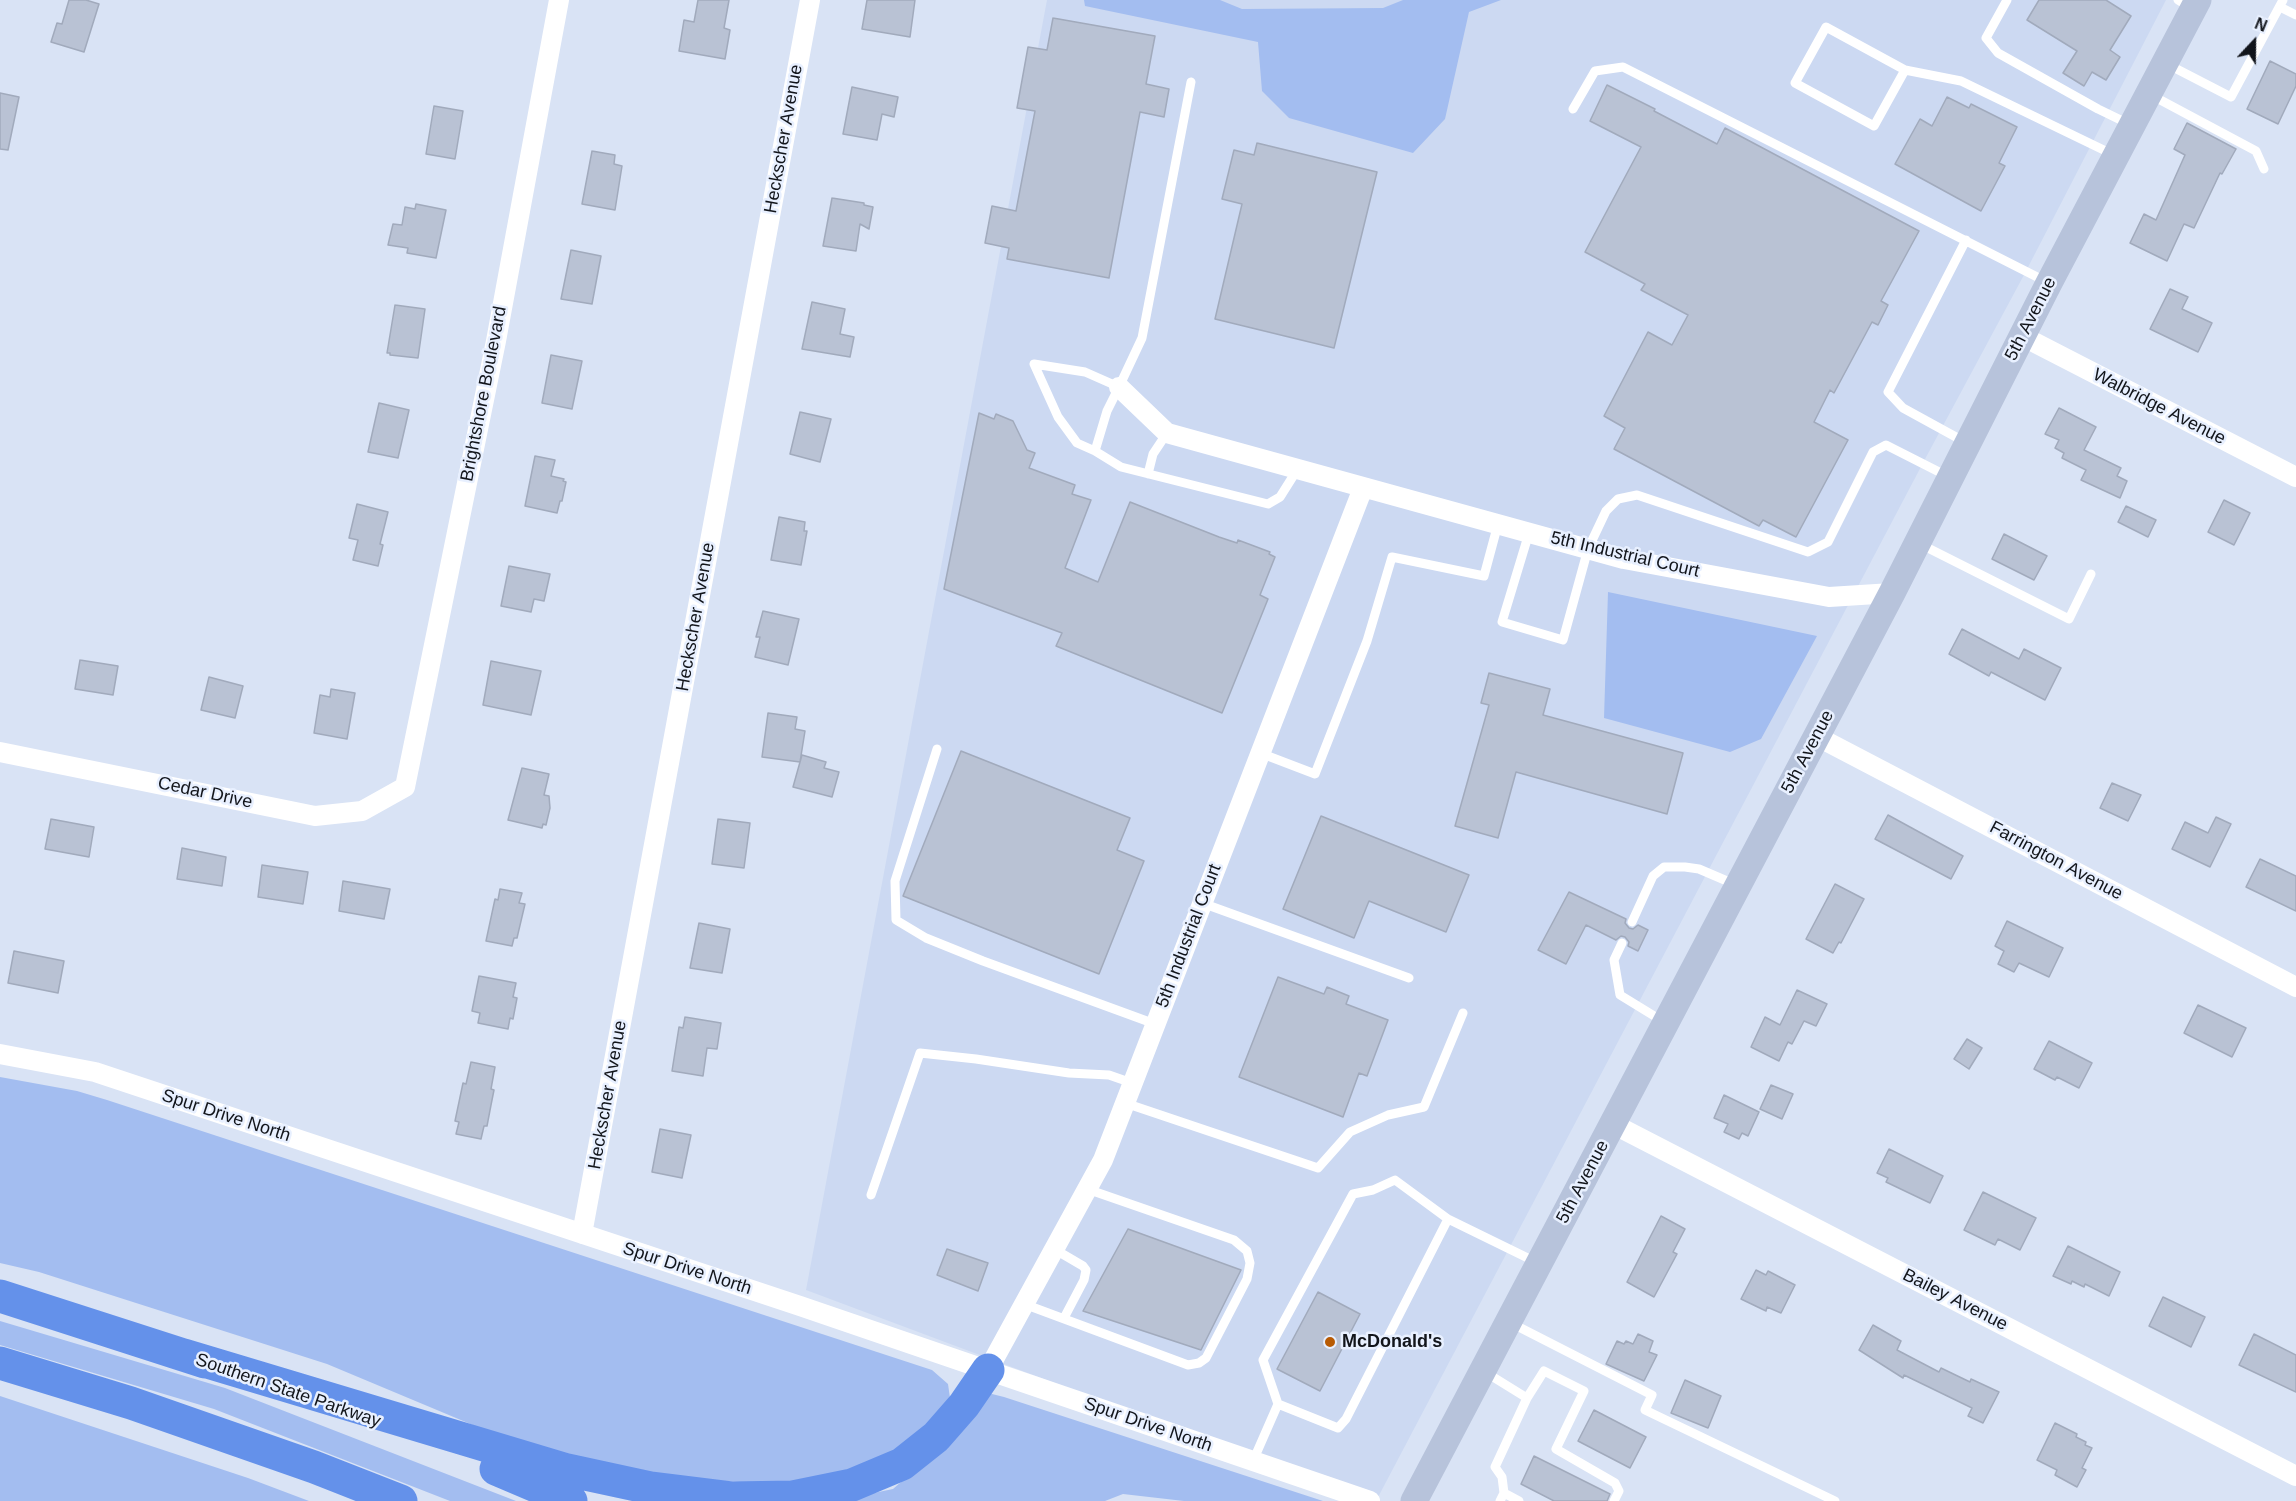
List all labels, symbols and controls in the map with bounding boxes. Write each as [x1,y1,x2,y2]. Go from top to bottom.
north arrow [2224,12,2284,72]
text: N [2252,15,2269,35]
street label: Heckscher Avenue [760,63,808,215]
street label: 5th Avenue [2001,274,2061,364]
street label: Brightshore Boulevard [456,305,512,483]
street label: Walbridge Avenue [2089,364,2229,450]
street label: 5th Industrial Court [1548,527,1702,583]
street label: Heckscher Avenue [672,541,720,693]
street label: 5th Avenue [1777,707,1839,797]
street label: Cedar Drive [156,772,254,814]
street label: Farrington Avenue [1986,817,2126,905]
street label: 5th Industrial Court [1152,861,1226,1011]
street label: Heckscher Avenue [584,1019,632,1171]
street label: Spur Drive North [159,1085,293,1147]
street label: 5th Avenue [1552,1137,1614,1227]
street label: Spur Drive North [620,1238,754,1300]
street label: Bailey Avenue [1899,1264,2011,1336]
place label: McDonald's [1342,1331,1442,1353]
marker: McDonald's [1323,1335,1337,1349]
street label: Southern State Parkway [193,1349,383,1433]
street label: Spur Drive North [1081,1393,1215,1457]

